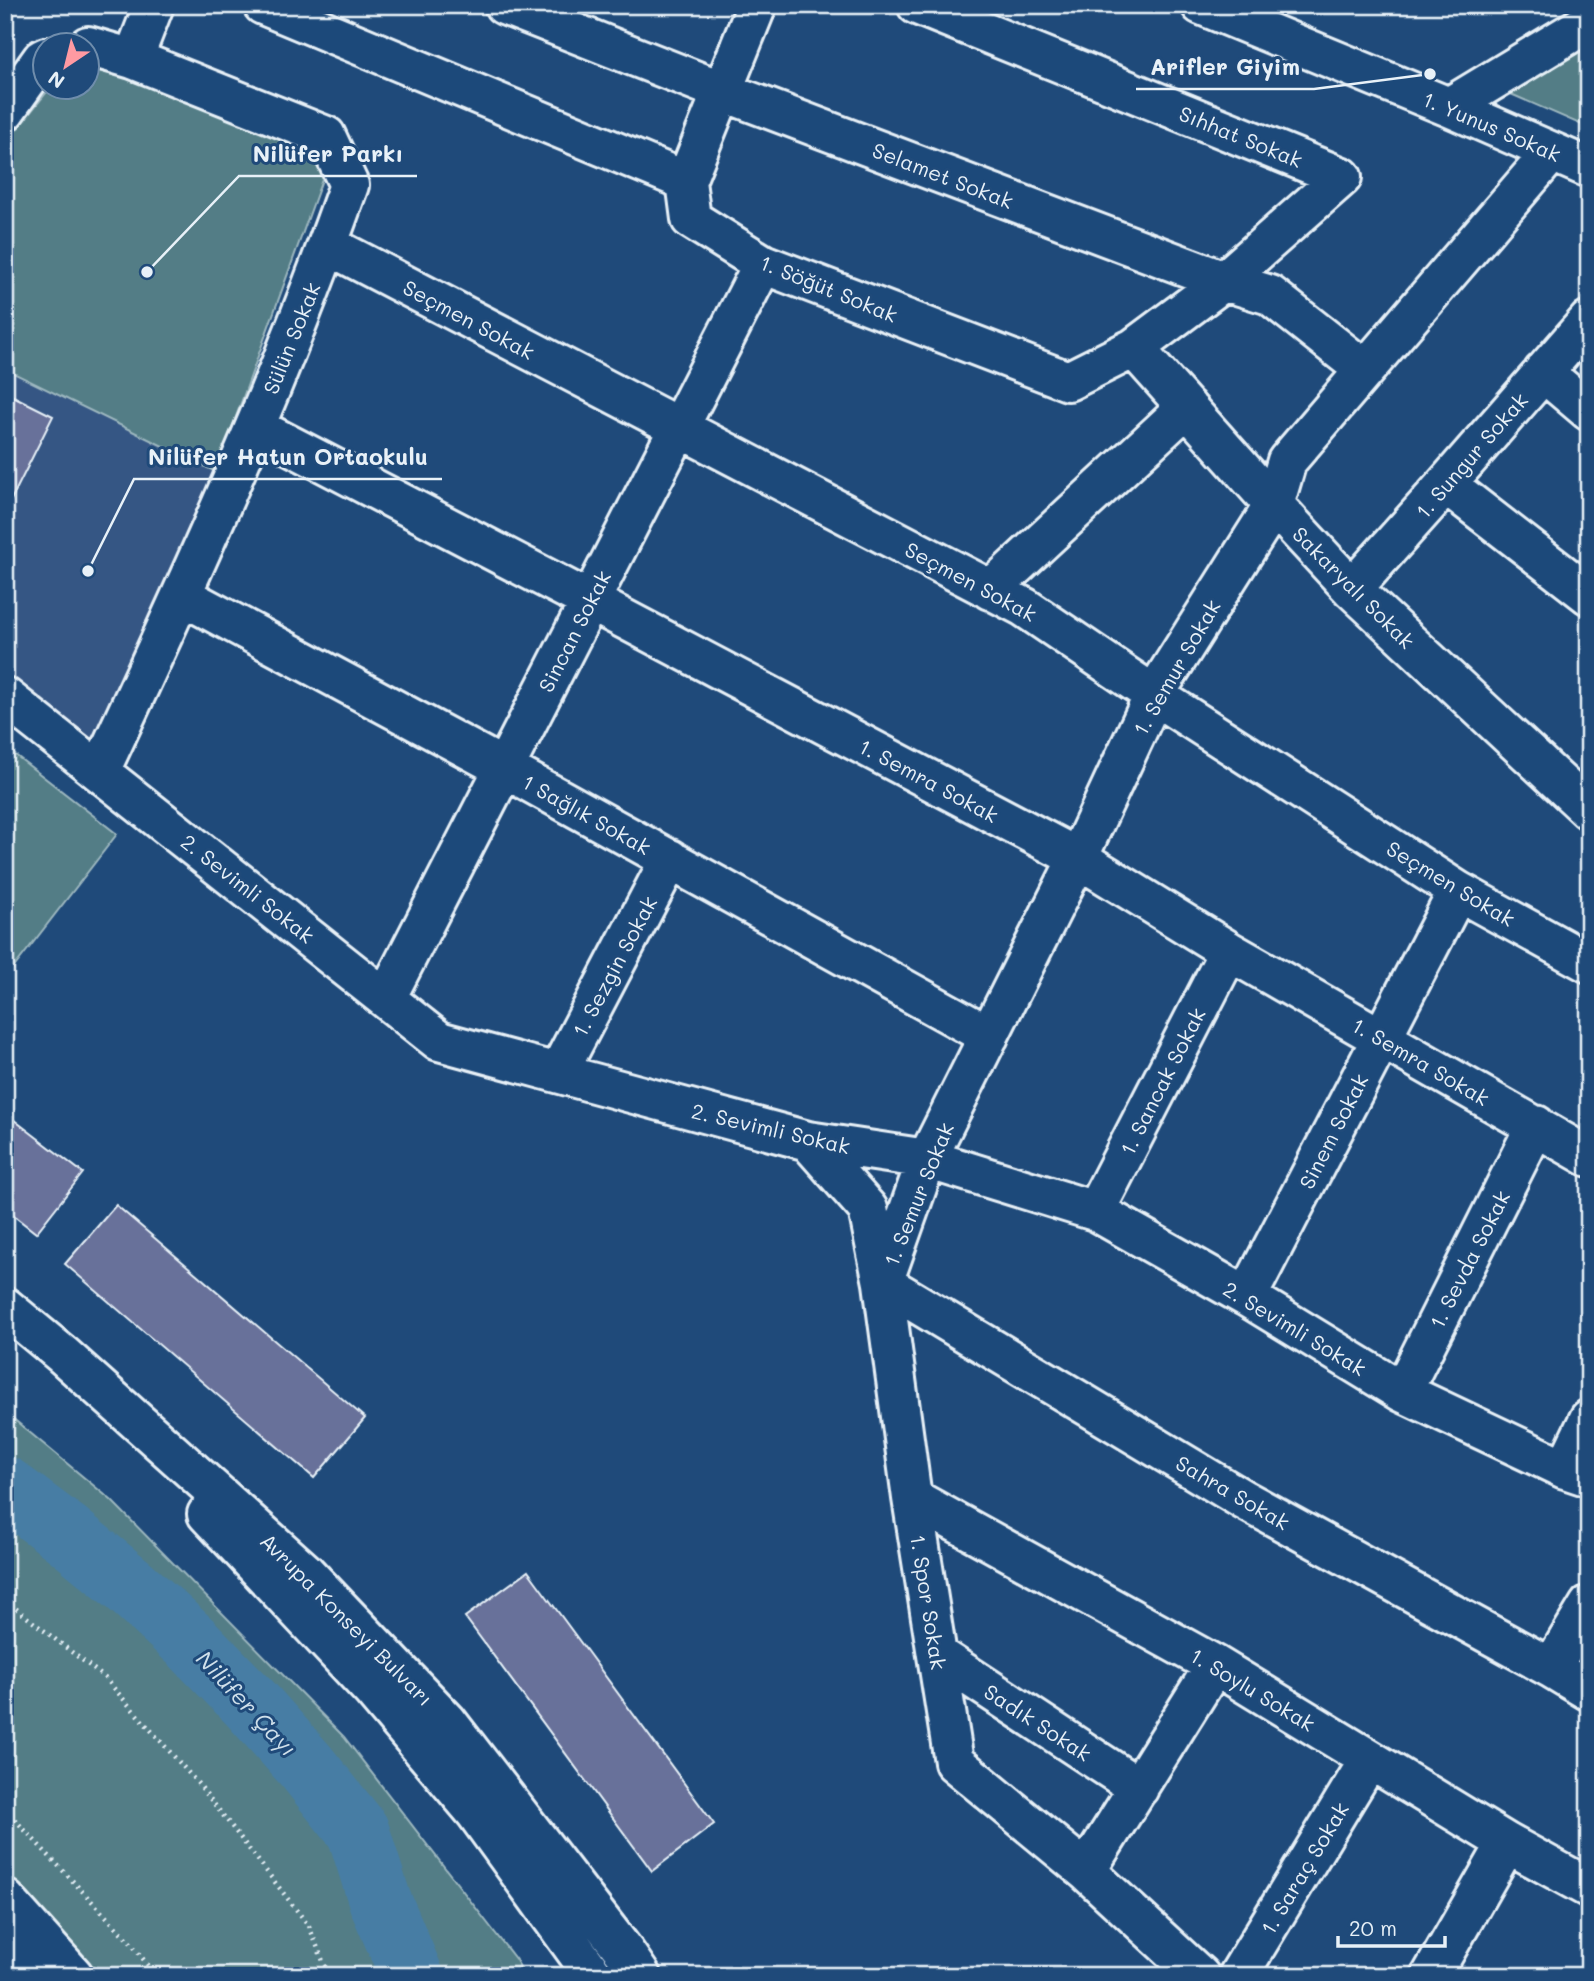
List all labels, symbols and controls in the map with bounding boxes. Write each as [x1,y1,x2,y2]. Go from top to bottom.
north arrow [32,32,102,102]
callout: Arifler Giyim [1136,45,1314,89]
text: Arifler Giyim [1150,51,1300,81]
text: N [43,66,69,95]
street label: 1. Yunus Sokak [1419,85,1565,167]
street label: Sıhhat Sokak [1175,99,1307,173]
callout: Nilüfer Parkı [239,132,417,176]
street label: Selamet Sokak [869,136,1017,214]
text: Nilüfer Parkı [253,138,403,168]
street label: 1. Söğüt Sokak [756,248,902,328]
street label: Seçmen Sokak [399,273,539,365]
street label: Sülün Sokak [256,278,326,398]
street label: 1. Sungur Sokak [1409,387,1533,523]
callout: Nilüfer Hatun Ortaokulu [134,435,442,479]
text: Nilüfer Hatun Ortaokulu [148,441,428,471]
street label: Sakaryalı Sokak [1287,520,1421,654]
street label: Seçmen Sokak [901,535,1041,627]
street label: Sincan Sokak [532,565,616,697]
street label: 1. Semur Sokak [1126,594,1226,740]
street label: 1. Semra Sokak [855,732,1003,828]
street label: 1 Sağlık Sokak [518,768,656,860]
street label: 2. Sevimli Sokak [176,828,320,948]
street label: Seçmen Sokak [1382,834,1520,932]
street label: 1. Sezgin Sokak [566,891,662,1041]
street label: 1. Sancak Sokak [1113,1003,1211,1159]
street label: 1. Semra Sokak [1348,1011,1494,1111]
street label: Sinem Sokak [1292,1069,1374,1193]
street label: 2. Sevimli Sokak [689,1097,853,1159]
street label: 1. Semur Sokak [877,1118,959,1270]
street label: 1. Sevda Sokak [1423,1186,1515,1332]
street label: 2. Sevimli Sokak [1219,1275,1371,1381]
street label: Sahra Sokak [1171,1449,1295,1535]
street label: Avrupa Konseyi Bulvarı [255,1527,439,1711]
street label: 1. Spor Sokak [905,1532,953,1672]
street label: 1. Soylu Sokak [1186,1641,1320,1737]
water label: Nilüfer Çayı [190,1644,304,1762]
street label: Sadık Sokak [979,1677,1097,1767]
street label: 1. Saraç Sokak [1254,1797,1354,1939]
scale bar [1338,1904,1445,1948]
text: 20 m [1349,1914,1397,1941]

